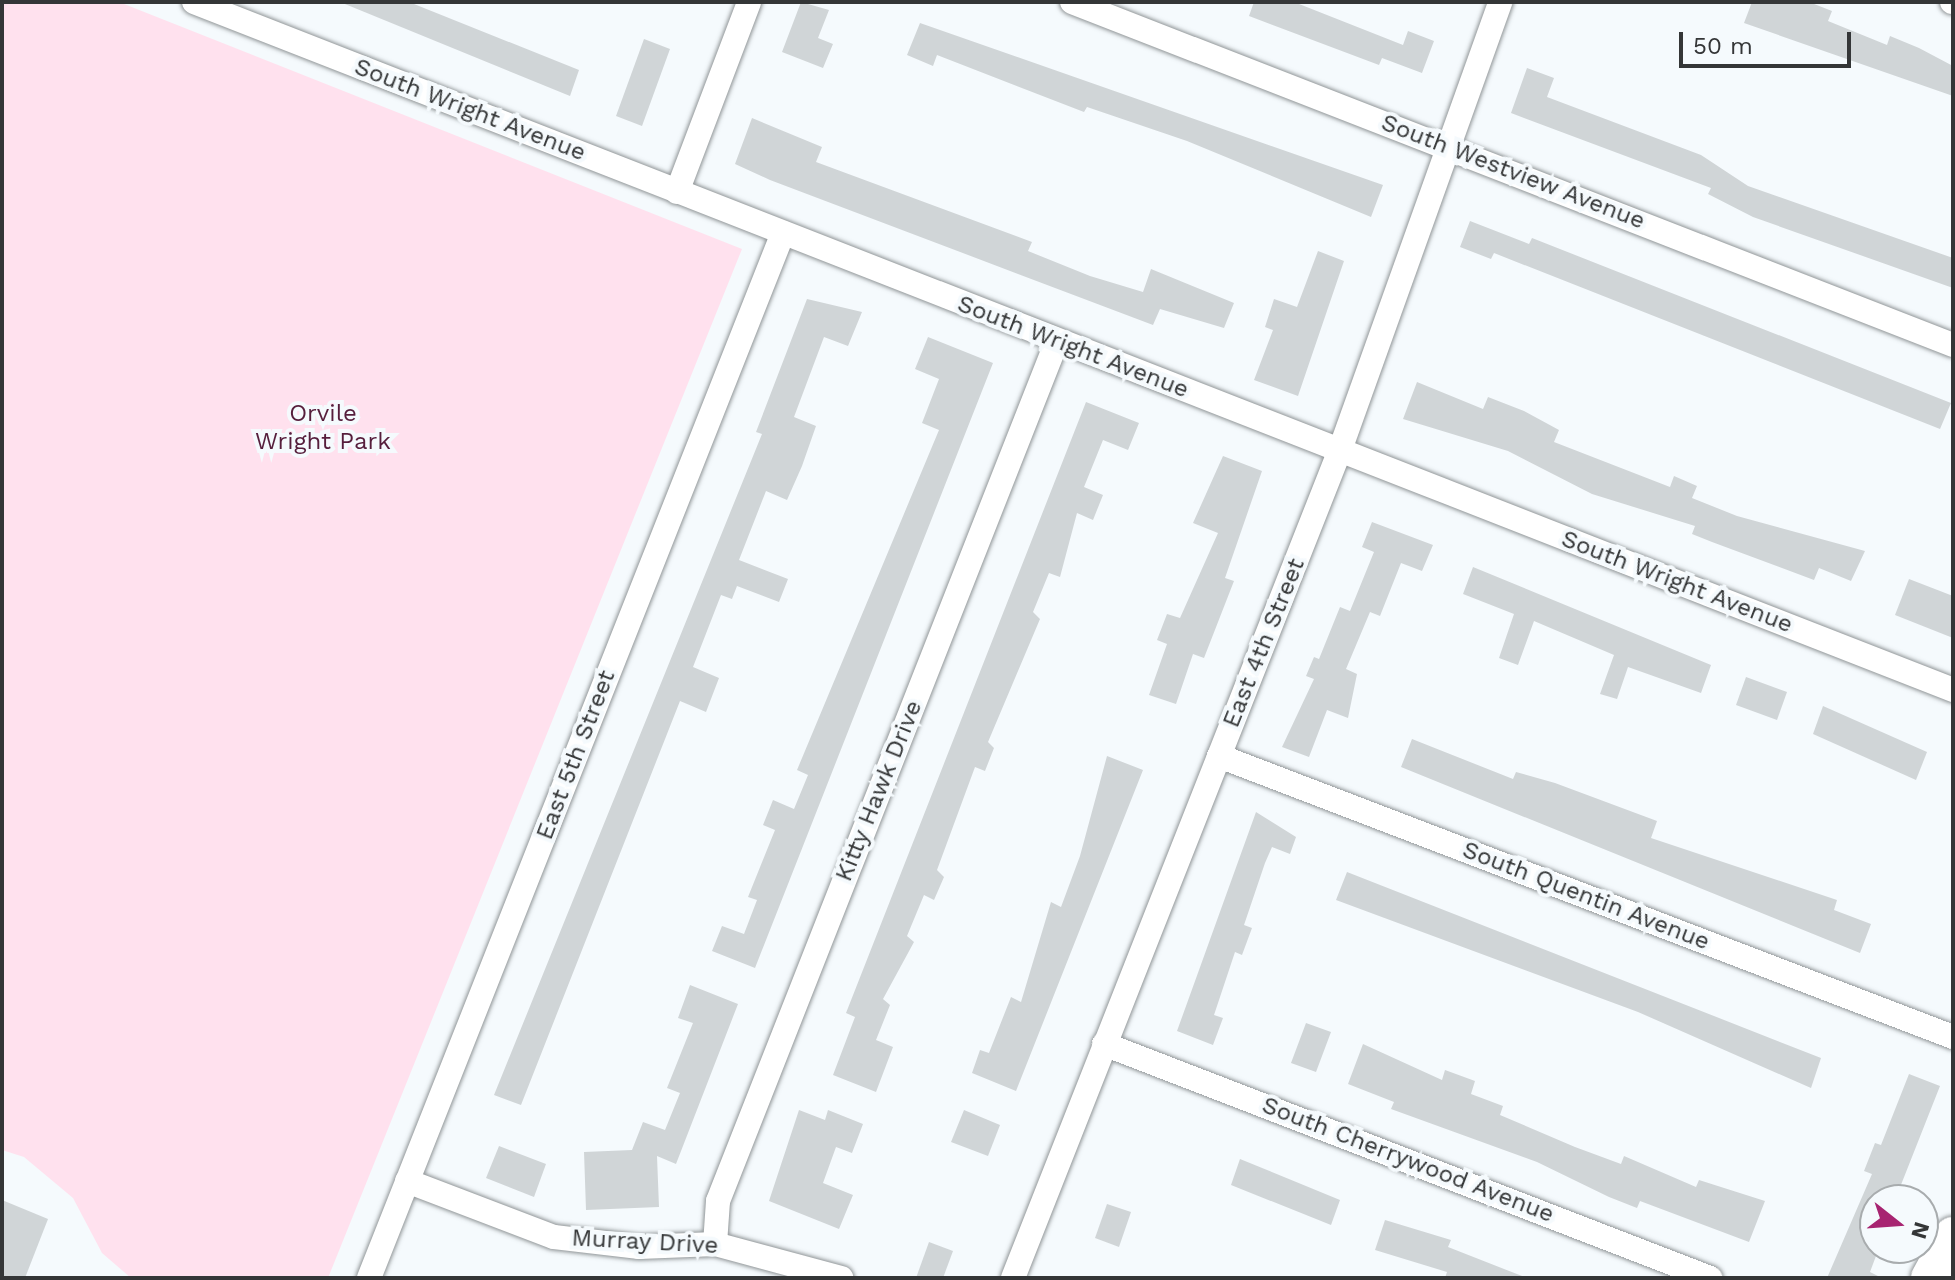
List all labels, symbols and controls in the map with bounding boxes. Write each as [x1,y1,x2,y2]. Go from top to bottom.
scale bar [1683,16,1855,66]
text: 50 m [1693,32,1753,60]
street label: South Wright Avenue [350,52,590,168]
street label: South Westview Avenue [1376,108,1650,236]
street label: South Wright Avenue [953,289,1193,405]
park label: Orvile Wright Park [255,400,391,456]
street label: South Wright Avenue [1557,524,1797,640]
street label: East 4th Street [1217,554,1311,732]
street label: East 5th Street [530,666,622,844]
street label: Kitty Hawk Drive [829,696,929,886]
street label: South Quentin Avenue [1458,835,1714,957]
street label: South Cherrywood Avenue [1257,1091,1559,1229]
north arrow [1859,1184,1939,1264]
text: N [1906,1219,1935,1242]
street label: Murray Drive [571,1224,719,1260]

